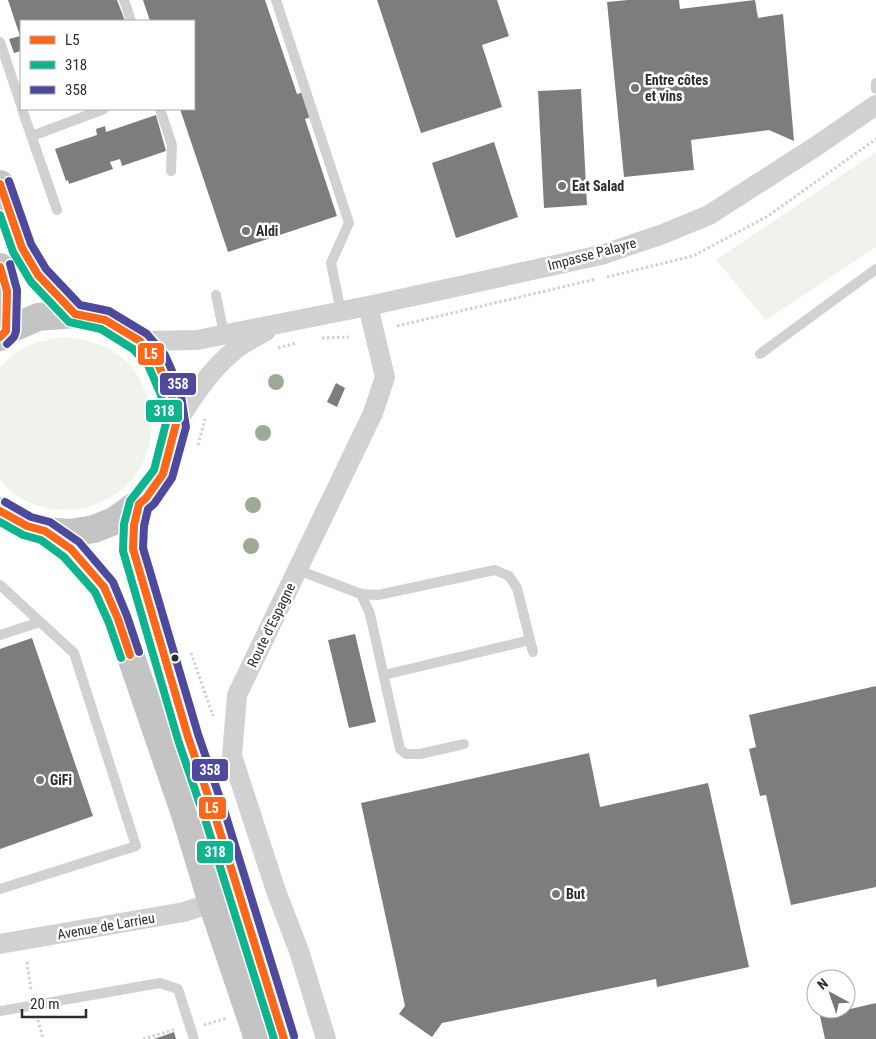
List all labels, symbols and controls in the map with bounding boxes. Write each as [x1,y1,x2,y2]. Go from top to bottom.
legend [20,20,195,110]
text: L5 [65,31,80,49]
text: 318 [65,56,87,74]
place label: Entre côtes et vins [645,72,708,104]
text: 358 [65,81,87,99]
marker: Entre côtes et vins [629,82,641,94]
place label: Eat Salad [572,178,624,194]
marker: Eat Salad [556,180,568,192]
place label: Aldi [256,223,278,239]
marker: Aldi [240,225,252,237]
street label: Impasse Palayre [546,234,638,273]
line badge: L5 [137,342,165,366]
text: L5 [144,346,158,362]
line badge: 358 [159,372,197,396]
text: 358 [167,376,189,392]
line badge: 318 [145,399,183,423]
text: 318 [153,403,175,419]
street label: Route d'Espagne [244,580,298,670]
unlabelled marker [170,653,180,663]
line badge: 358 [191,758,229,782]
text: 358 [199,762,221,778]
place label: GiFi [50,772,72,788]
marker: GiFi [34,774,46,786]
line badge: L5 [198,796,227,820]
text: L5 [205,800,219,816]
line badge: 318 [196,840,234,864]
text: 318 [204,844,226,860]
place label: But [566,886,585,902]
marker: But [550,888,562,900]
street label: Avenue de Larrieu [56,910,156,942]
north arrow [806,969,856,1019]
text: N [814,975,831,993]
scale bar [22,986,86,1018]
text: 20 m [30,995,60,1013]

